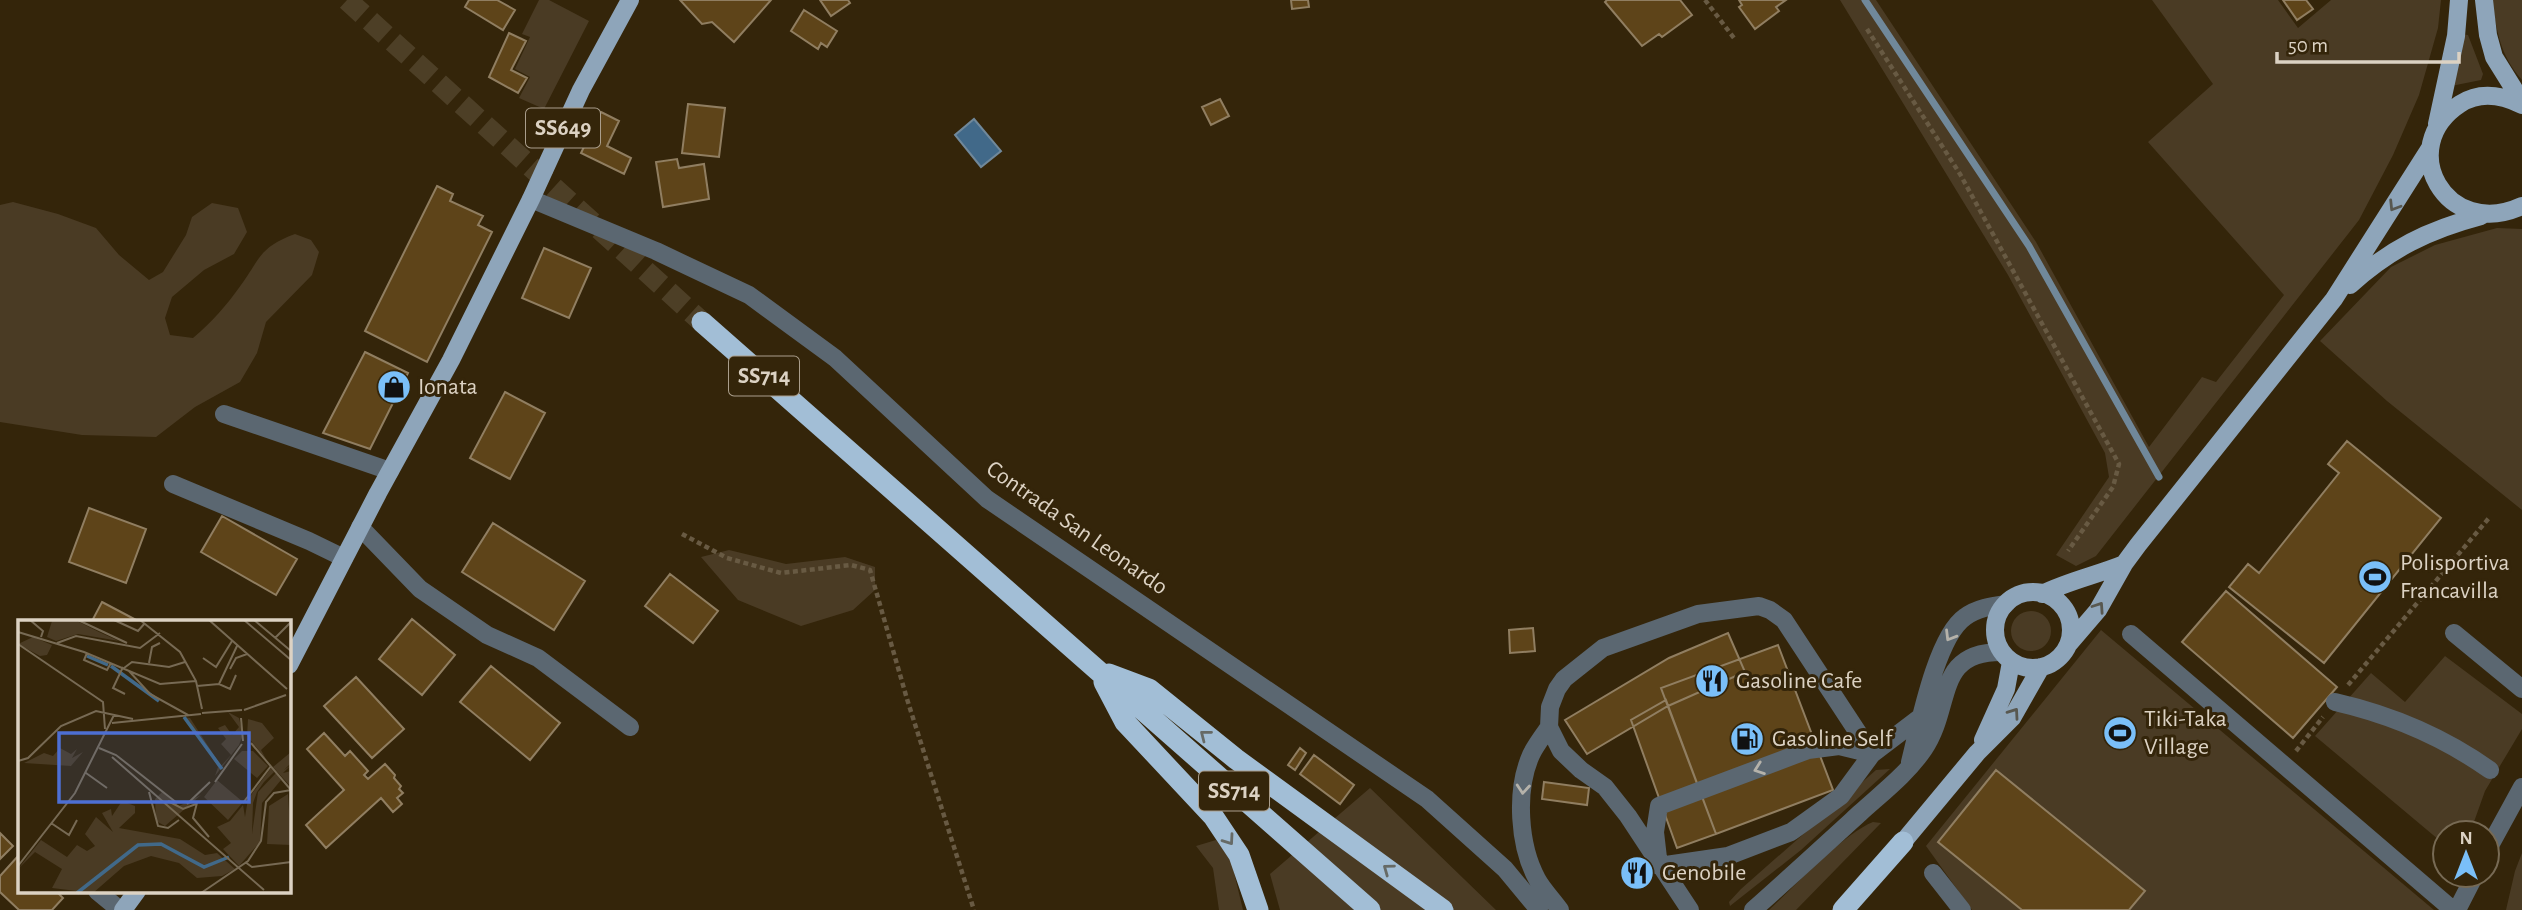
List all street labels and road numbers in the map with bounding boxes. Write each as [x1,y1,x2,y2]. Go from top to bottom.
road number: SS649 [526,108,600,148]
road number: SS714 [729,356,799,396]
street label: Contrada San Leonardo [982,456,1172,600]
road number: SS714 [1199,772,1269,810]

